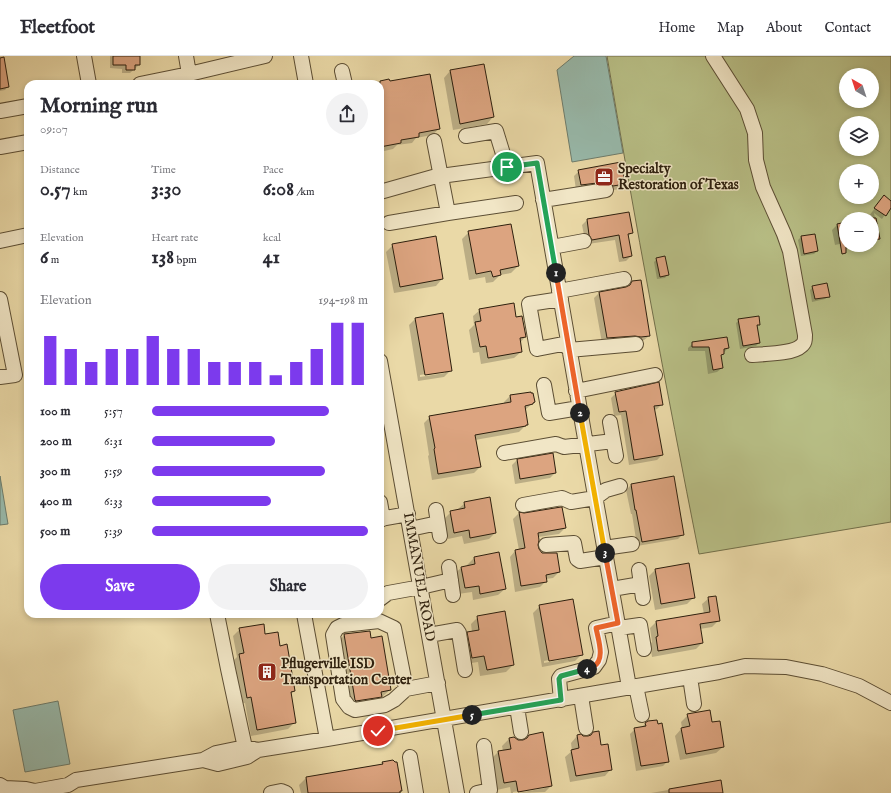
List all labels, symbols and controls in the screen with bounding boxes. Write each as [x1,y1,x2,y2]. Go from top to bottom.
text: Fleetfoot [20,16,95,40]
text: Home [659,19,695,37]
text: Map [717,19,744,37]
text: About [766,19,802,37]
text: Contact [824,19,871,37]
north arrow [839,68,879,108]
map controls [839,68,879,252]
text: Morning run [40,92,158,120]
button: share [326,93,368,135]
button: layers [839,116,879,156]
text: 09:07 [40,121,68,138]
pin [490,150,524,184]
icon: arrive [496,156,518,178]
place label: Specialty Restoration of Texas [618,160,739,194]
text: Distance [40,163,80,177]
text: Time [151,163,176,177]
text: Pace [263,163,283,177]
button: + [839,164,879,204]
office icon: Specialty Restoration of Texas [593,166,615,188]
text: 0.57 [40,177,71,202]
text: 3:30 [151,177,181,202]
text: 6:08 [263,177,294,202]
text: km [71,185,88,199]
text: /km [294,185,315,199]
button: − [839,212,879,252]
text: Elevation [40,231,84,245]
text: Heart rate [151,231,198,245]
text: kcal [263,231,281,245]
text: 6 [40,245,48,270]
text: 138 [151,245,174,270]
text: 41 [263,245,280,270]
text: m [48,253,59,267]
text: bpm [174,253,197,267]
pin: 1 [546,263,566,283]
text: 1 [554,266,558,280]
text: Elevation [40,292,92,309]
text: 194–198 m [318,292,368,309]
text: 100 m [40,403,70,420]
text: 5:57 [104,403,123,420]
pin: 2 [570,403,590,423]
text: 2 [577,406,583,420]
text: 200 m [40,433,72,450]
text: 6:31 [104,433,123,450]
text: 300 m [40,463,71,480]
text: 5:59 [104,463,123,480]
text: 400 m [40,493,72,510]
text: 6:33 [104,493,123,510]
street label: IMMANUEL ROAD [399,511,439,643]
text: 500 m [40,523,70,540]
text: 5:39 [104,523,123,540]
pin: 3 [595,543,615,563]
text: 3 [603,546,607,560]
button: Save [40,564,200,610]
button: Share [208,564,368,610]
place label: Pflugerville ISD Transportation Center [280,655,412,689]
pin: 4 [577,659,597,679]
building icon: Pflugerville ISD Transportation Center [256,661,278,683]
text: 4 [584,662,590,676]
pin: 5 [462,705,482,725]
text: 5 [470,708,474,722]
pin [361,714,395,748]
icon: check [367,720,389,742]

